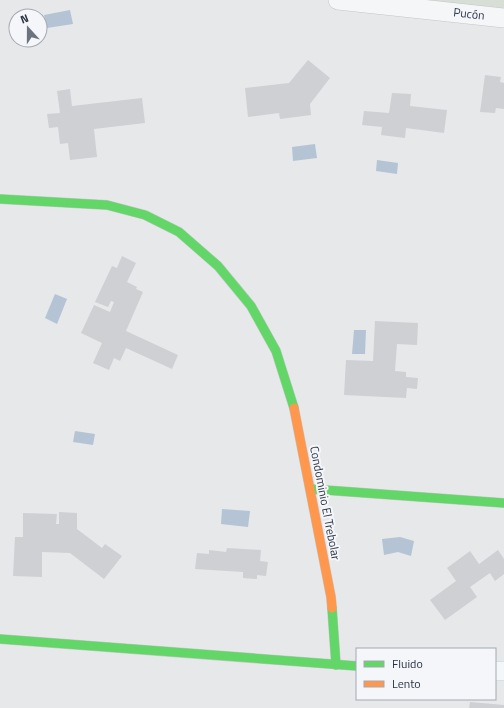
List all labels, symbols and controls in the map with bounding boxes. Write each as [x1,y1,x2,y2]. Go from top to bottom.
street label: Pucón [452,2,486,25]
north arrow [8,8,48,48]
text: N [18,10,31,27]
street label: Condominio El Trebolar [305,444,346,561]
legend [356,648,496,700]
text: Fluido [392,654,423,673]
text: Lento [392,674,421,693]

